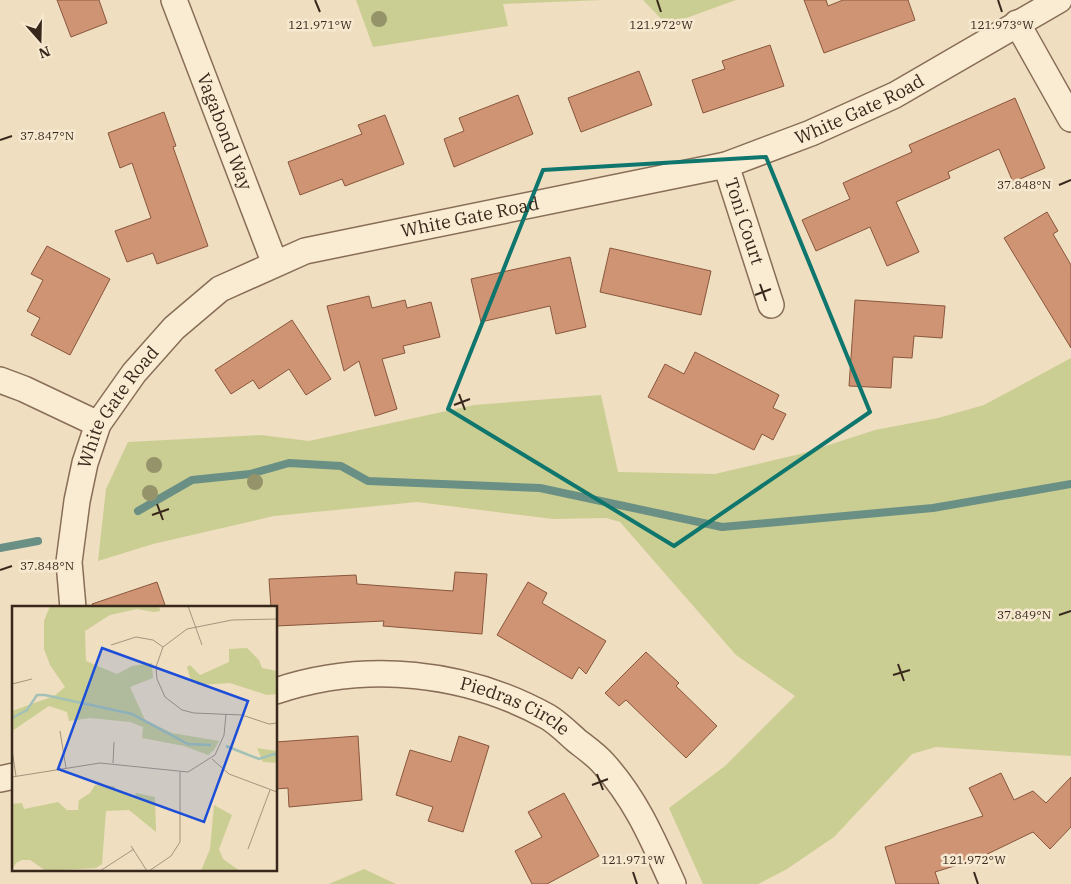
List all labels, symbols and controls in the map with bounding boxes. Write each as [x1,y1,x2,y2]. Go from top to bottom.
north arrow [15,15,65,65]
text: 121.971°W [288,17,352,32]
text: 121.972°W [629,17,693,32]
text: 121.973°W [970,17,1034,32]
text: N [36,42,53,63]
street label: White Gate Road [791,69,928,149]
street label: Vagabond Way [192,70,258,194]
text: 37.847°N [20,128,74,143]
street label: Toni Court [720,175,769,267]
text: 37.848°N [997,177,1051,192]
street label: White Gate Road [399,191,541,242]
street label: White Gate Road [72,341,164,471]
text: 37.848°N [20,558,74,573]
inset map [12,606,278,872]
text: 37.849°N [997,607,1051,622]
street label: Piedras Circle [458,671,575,740]
text: 121.971°W [601,852,665,867]
text: 121.972°W [942,852,1006,867]

